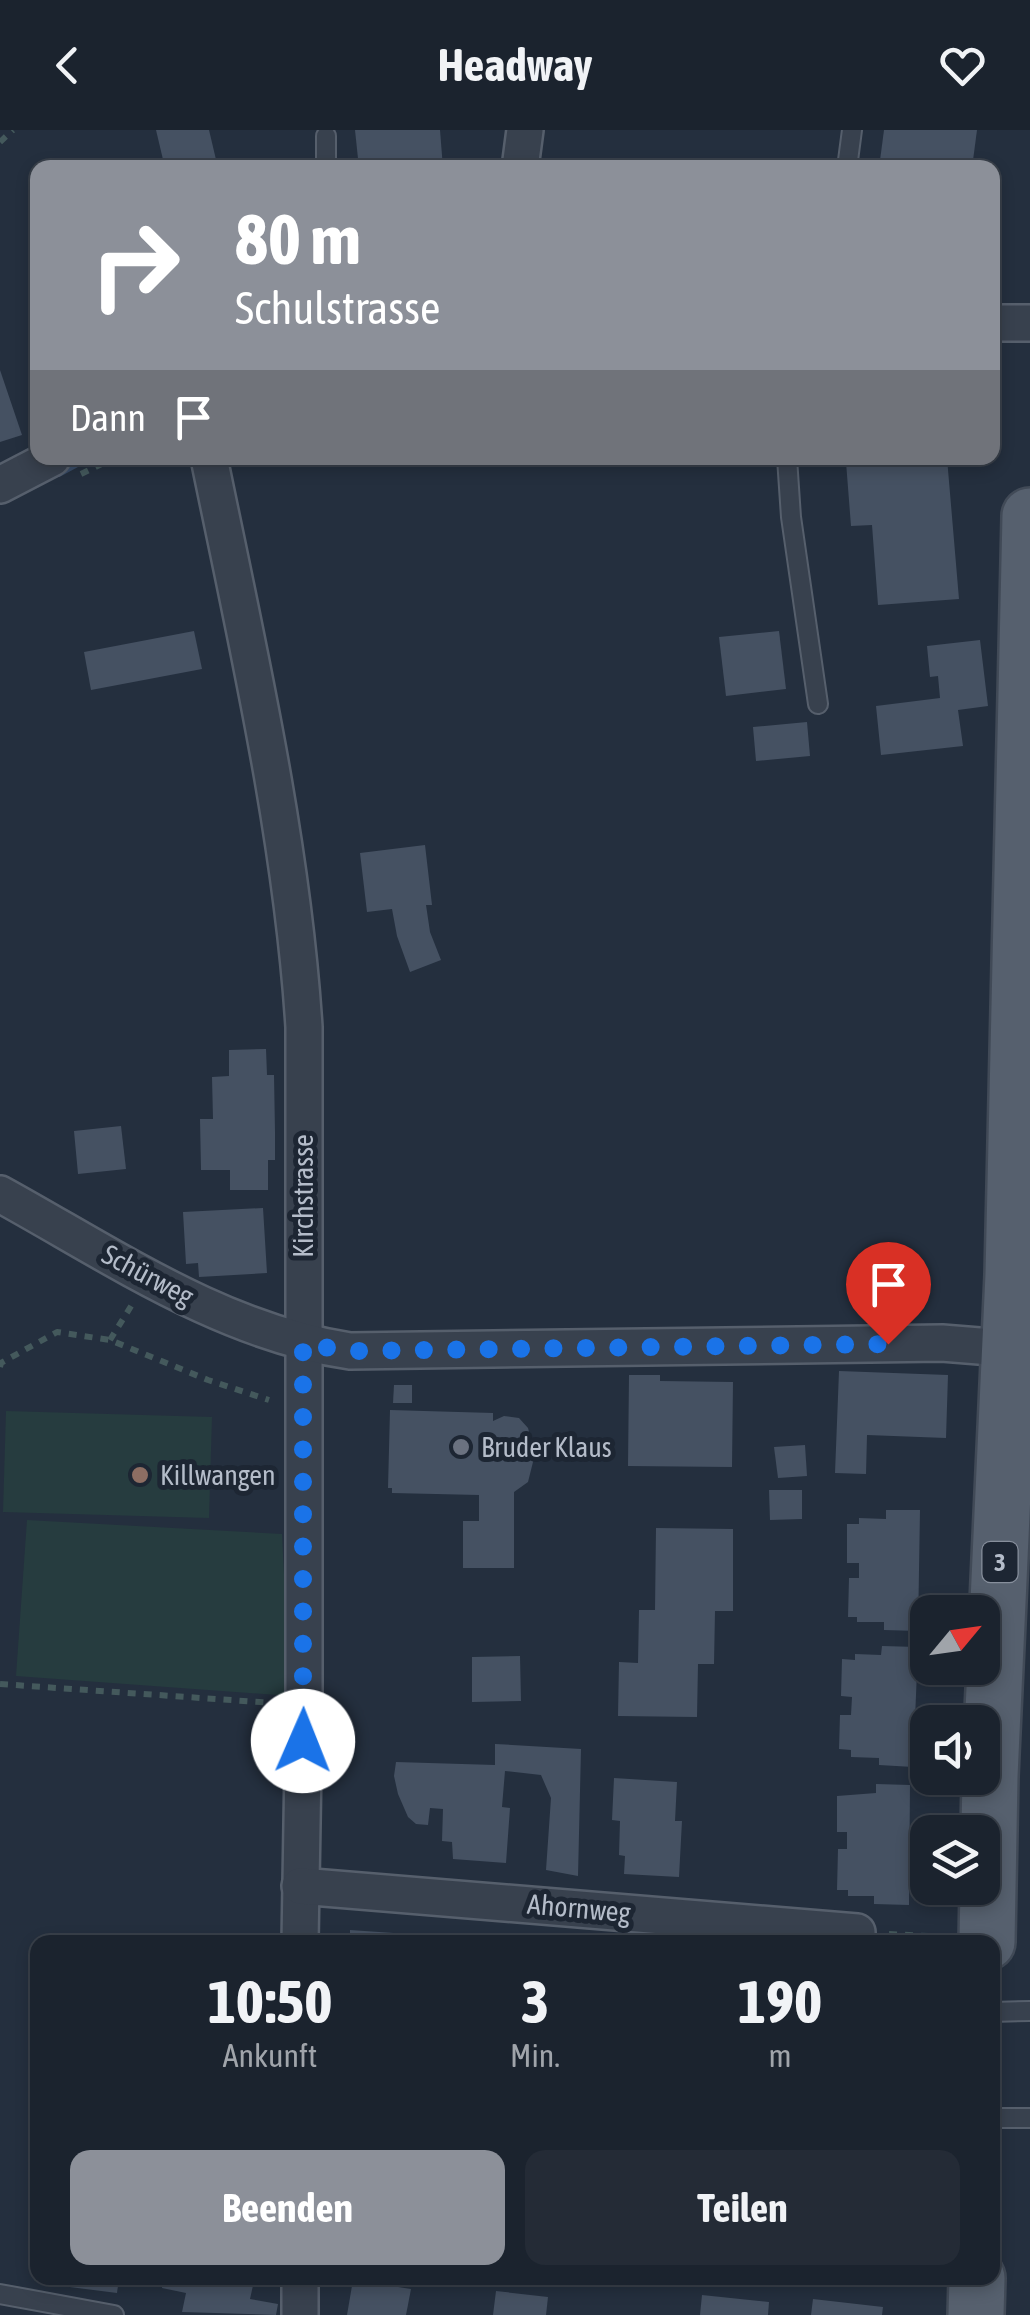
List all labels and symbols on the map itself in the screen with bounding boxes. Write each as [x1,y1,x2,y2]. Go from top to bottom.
street label: Kirchstrasse [287,1134,319,1258]
street label: Schürweg [97,1238,199,1312]
pin [846,1242,931,1345]
place label: Bruder Klaus [481,1431,612,1463]
marker: Bruder Klaus [450,1436,472,1458]
place label: Killwangen [160,1459,276,1491]
marker: Killwangen [129,1464,151,1486]
road number: 3 [982,1542,1018,1582]
north arrow [910,1595,1000,1685]
position arrow [251,1689,355,1793]
street label: Ahornweg [526,1888,632,1928]

